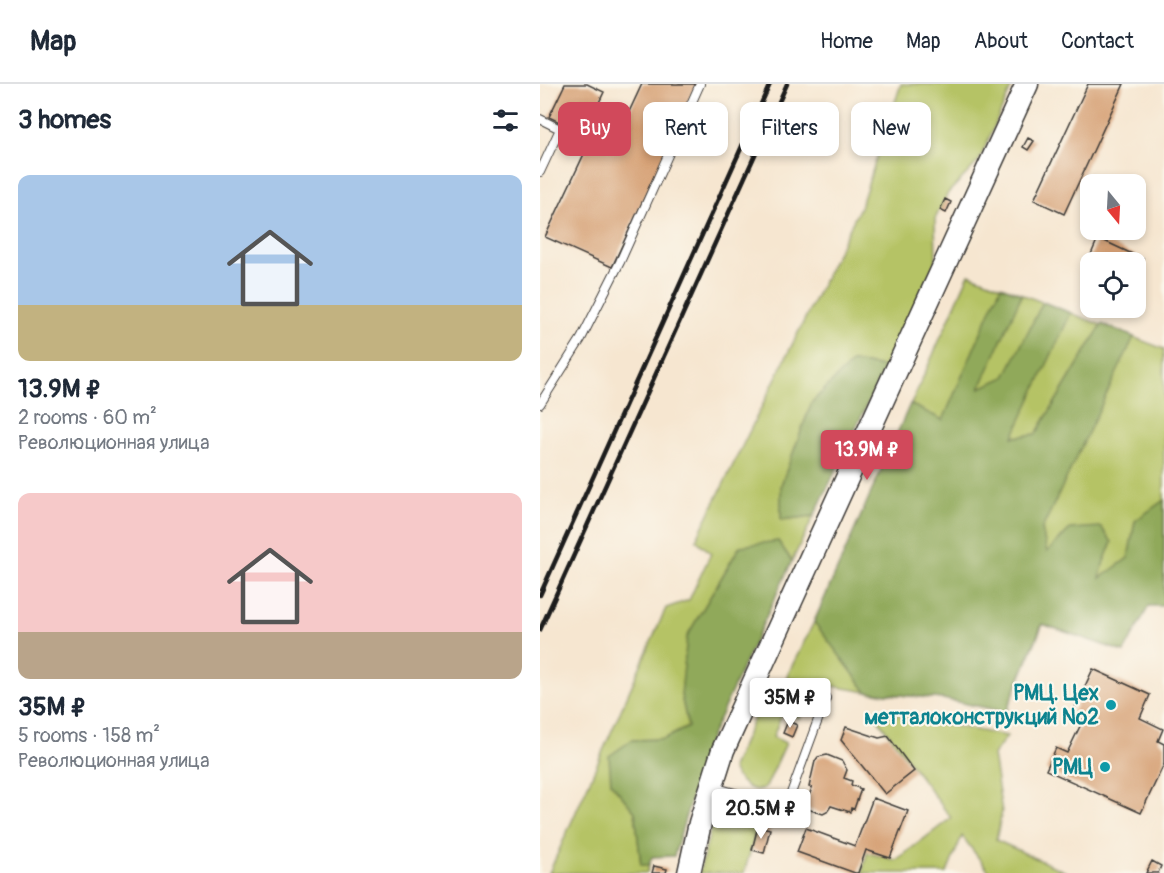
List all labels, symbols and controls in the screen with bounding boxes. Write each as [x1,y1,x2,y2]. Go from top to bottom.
text: Map [30,24,76,59]
text: Home [820,28,873,55]
text: Map [906,28,941,55]
text: About [974,28,1028,55]
text: Contact [1061,28,1134,55]
chip: Buy [558,102,631,156]
chip: Rent [643,102,728,156]
chip: Filters [740,102,839,156]
chip: New [851,102,931,156]
text: 3 homes [18,104,111,136]
icon: filters [489,104,522,137]
north arrow [1080,174,1146,240]
map controls [1080,174,1146,318]
icon: home [216,214,324,322]
button: locate [1080,252,1146,318]
text: 13.9M ₽ [18,373,102,405]
text: 2 rooms · 60 m² [18,405,157,430]
text: Революционная улица [18,430,209,455]
pin: 13.9M ₽ [812,430,922,481]
text: 13.9M ₽ [835,437,899,462]
icon: home [216,532,324,640]
pin: 35M ₽ [748,678,832,729]
place label: РМЦ. Цех метталоконструкций №2 [864,680,1099,731]
text: 35M ₽ [764,685,816,710]
text: 35M ₽ [18,691,87,723]
marker: РМЦ. Цех метталоконструкций №2 [1104,698,1118,712]
text: 5 rooms · 158 m² [18,723,160,748]
text: Революционная улица [18,748,209,773]
place label: РМЦ [1053,754,1093,781]
marker: РМЦ [1098,760,1112,774]
pin: 20.5M ₽ [706,789,816,840]
text: 20.5M ₽ [726,796,796,821]

